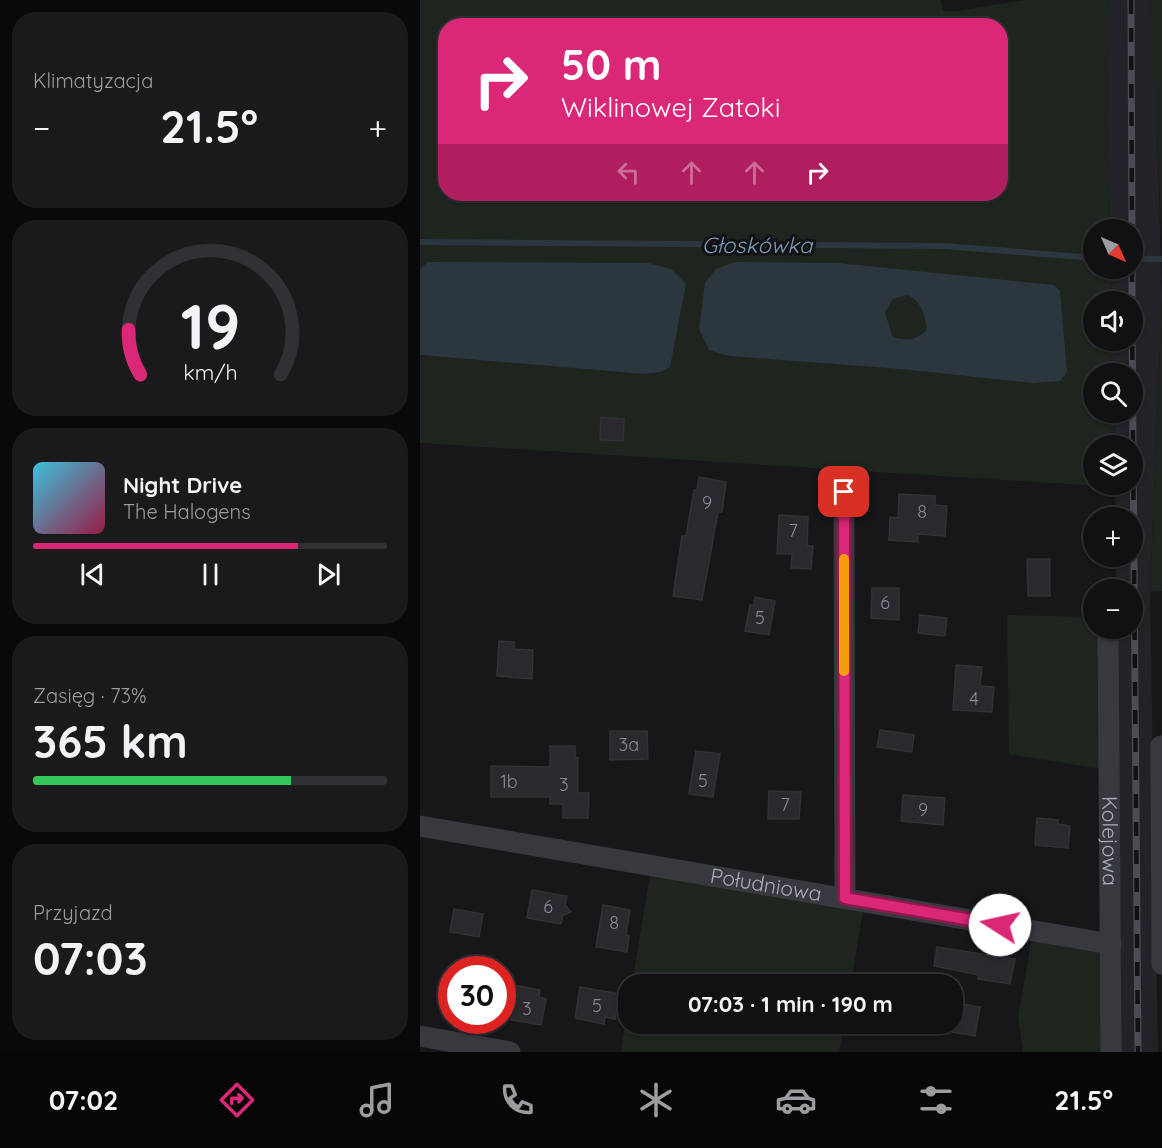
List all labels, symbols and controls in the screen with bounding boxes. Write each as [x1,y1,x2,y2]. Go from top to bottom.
text: 50 m [561,38,661,91]
icon: right [462,42,540,120]
text: Klimatyzacja [33,68,153,93]
text: Wiklinowej Zatoki [561,90,781,124]
text: 21.5° [160,98,258,154]
text: − [33,107,50,148]
text: + [368,107,387,148]
icon: left [612,156,645,189]
icon: ahead [675,156,708,189]
icon: ahead [738,156,771,189]
icon: right [801,156,834,189]
north arrow [1083,219,1143,279]
map controls [1083,219,1143,639]
water label: Głoskówka [702,231,814,259]
text: 19 [180,287,240,365]
button: sound [1083,291,1143,351]
text: km/h [183,359,237,385]
button: search [1083,363,1143,423]
button: layers [1083,435,1143,495]
pin [818,466,869,517]
text: Night Drive [123,471,242,499]
icon: arrive [827,475,860,508]
house number: 9 [702,491,712,514]
text: The Halogens [123,499,251,524]
house number: 8 [917,500,927,523]
button: + [1083,507,1143,567]
house number: 7 [788,519,798,542]
icon: previous [76,558,109,591]
icon: pause [194,558,227,591]
icon: next [312,558,345,591]
button: − [1083,579,1143,639]
house number: 6 [880,591,890,614]
house number: 5 [755,606,765,629]
text: Zasięg · 73% [33,683,146,708]
house number: 4 [969,687,979,710]
text: 365 km [33,713,188,769]
house number: 3a [619,733,639,756]
house number: 5 [698,769,708,792]
house number: 1b [500,770,518,793]
house number: 3 [559,773,569,796]
house number: 7 [780,793,790,816]
street label: Kolejowa [1097,796,1124,886]
house number: 9 [918,798,928,821]
street label: Południowa [709,862,824,906]
position arrow [968,893,1032,957]
house number: 6 [543,895,553,918]
text: Przyjazd [33,900,113,925]
house number: 8 [609,911,619,934]
text: 07:03 [33,930,148,986]
speed limit sign: 30 [438,956,516,1034]
text: 07:03 · 1 min · 190 m [688,990,893,1018]
house number: 5 [592,994,602,1017]
house number: 3 [522,997,532,1020]
icon: directions [216,1079,258,1121]
icon: music [356,1079,398,1121]
icon: phone [496,1079,538,1121]
icon: climate [635,1079,677,1121]
icon: car [775,1079,817,1121]
icon: filters [915,1079,957,1121]
text: 07:02 [49,1083,118,1117]
text: 21.5° [1054,1083,1113,1117]

